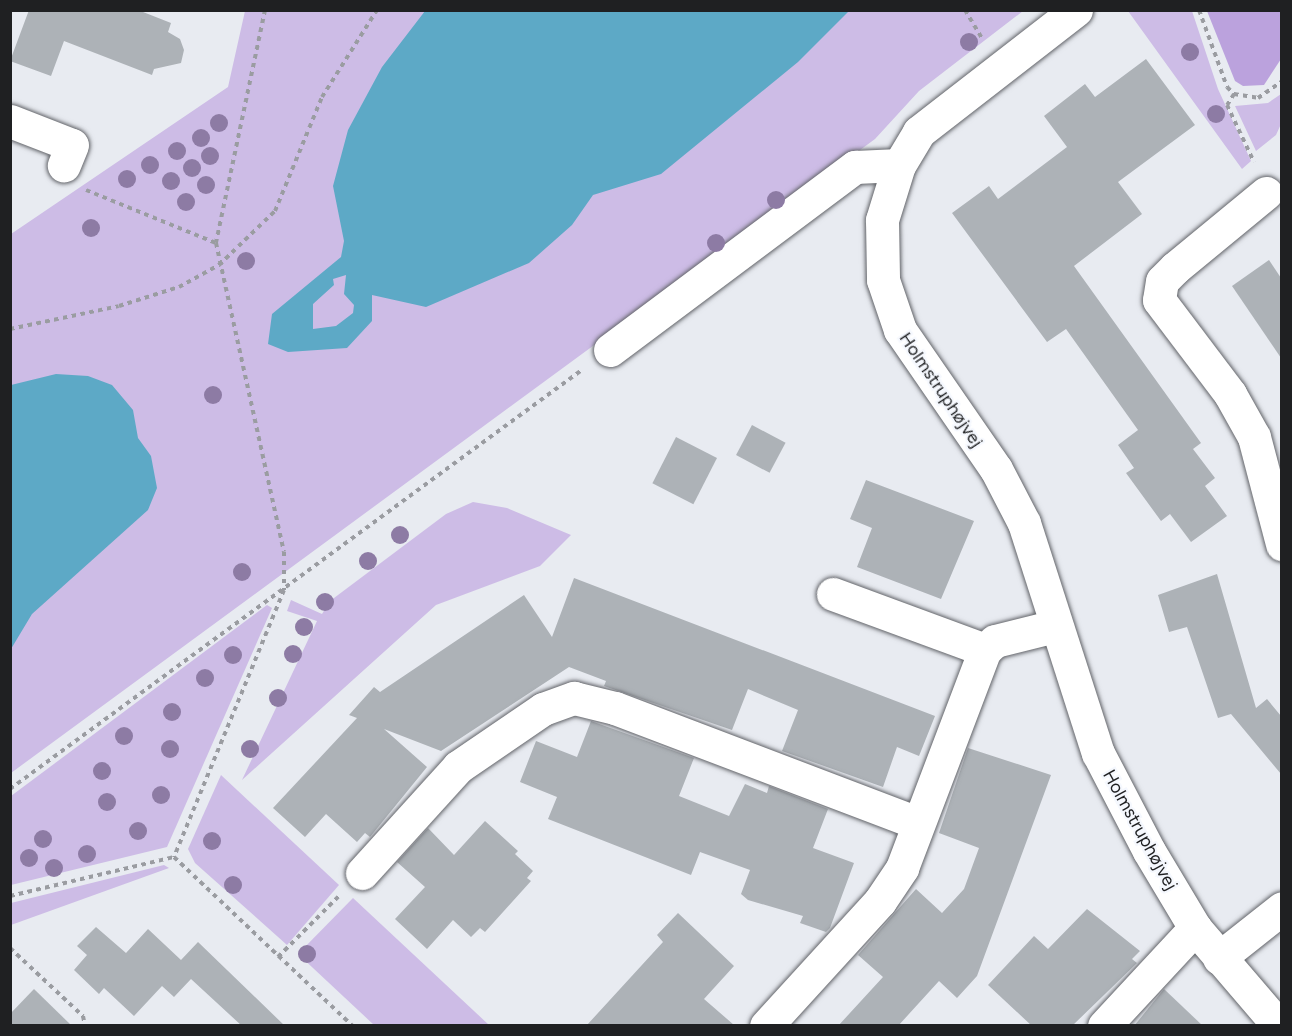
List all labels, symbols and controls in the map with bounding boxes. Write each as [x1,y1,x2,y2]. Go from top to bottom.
street label: Holmstruphøjvej [894,328,988,452]
street label: Holmstruphøjvej [1098,766,1182,894]

